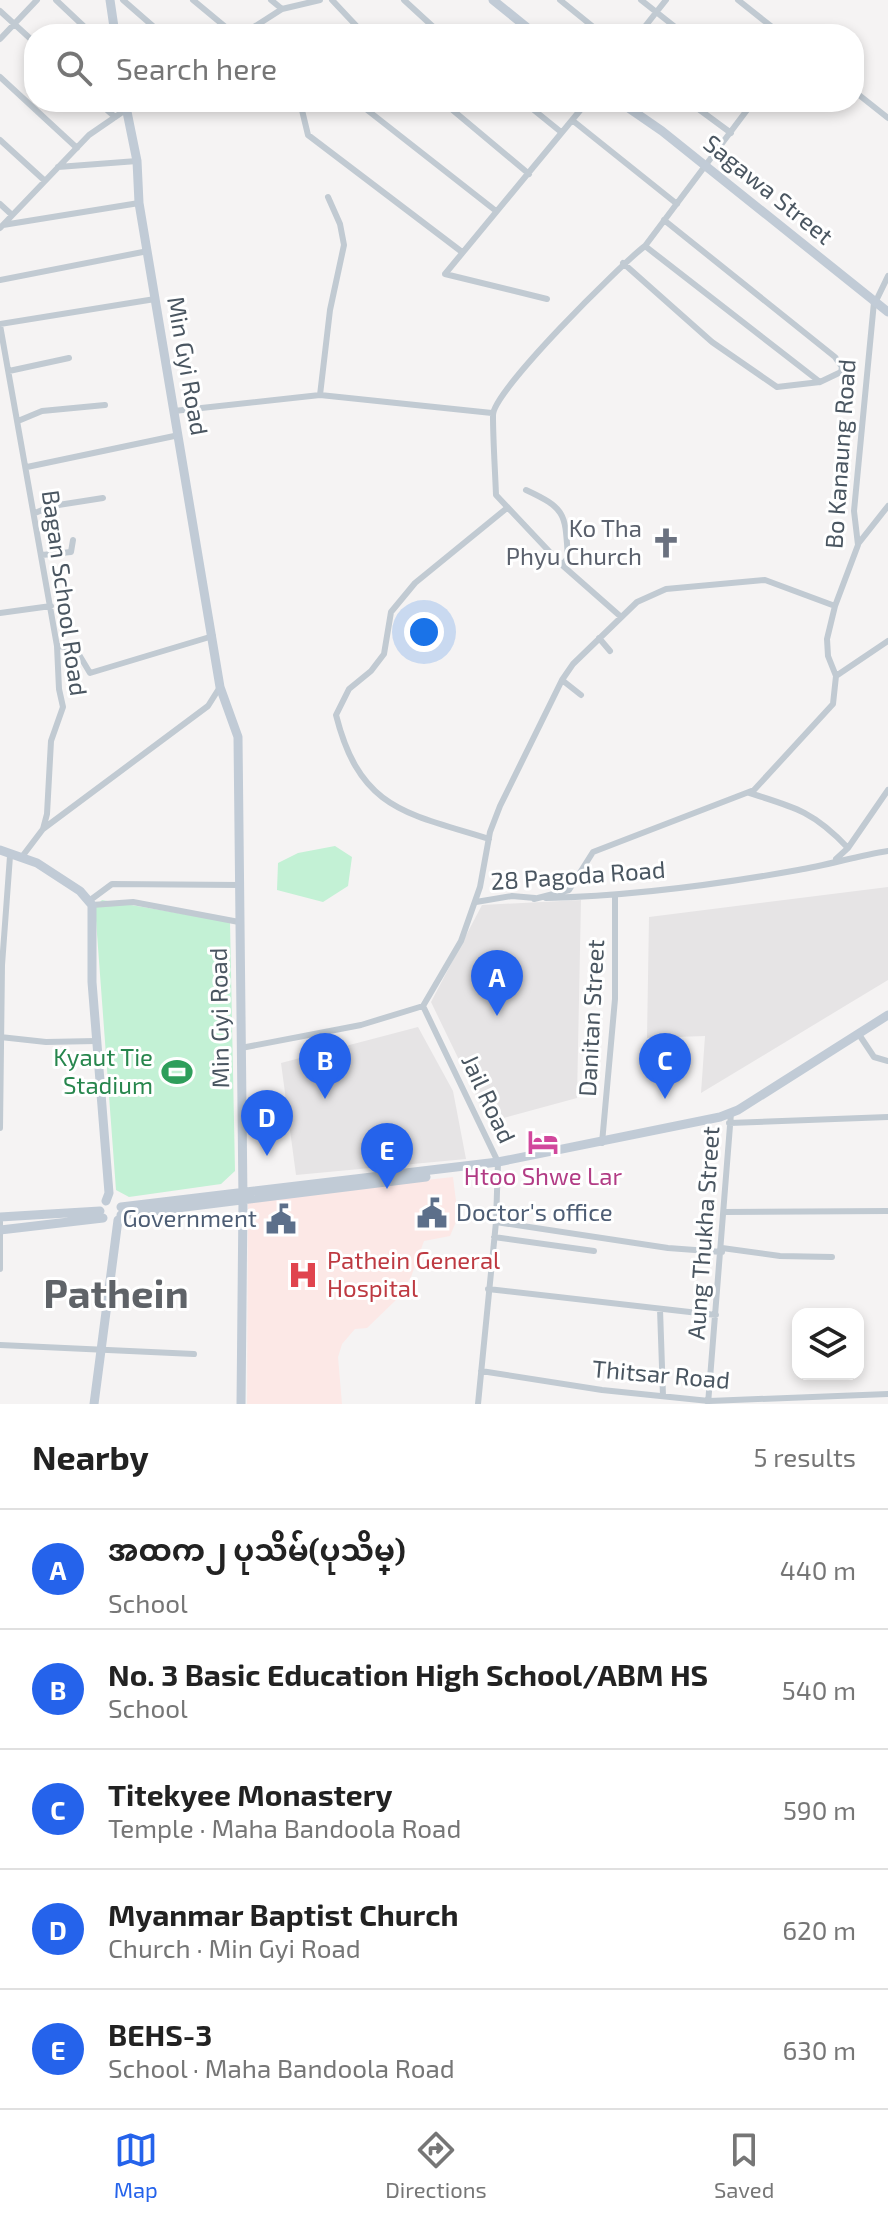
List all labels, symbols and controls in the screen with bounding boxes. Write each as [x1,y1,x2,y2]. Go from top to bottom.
search box [24,24,864,112]
icon: search [52,46,96,90]
text: Search here [116,50,277,86]
street label: Sagawa Street [698,128,839,250]
street label: Min Gyi Road [162,294,215,438]
street label: Bo Kanaung Road [818,358,861,550]
street label: Bagan School Road [37,488,94,697]
place label: Ko Tha Phyu Church [506,513,642,570]
church icon: Ko Tha Phyu Church [649,526,683,560]
your location [404,612,444,652]
street label: 28 Pagoda Road [490,854,666,895]
street label: Danitan Street [572,939,609,1097]
street label: Min Gyi Road [203,947,234,1089]
pin: A [471,950,523,1016]
pin: B [299,1033,351,1099]
pin: C [639,1033,691,1099]
place label: Kyaut Tie Stadium [53,1042,153,1099]
street label: Jail Road [456,1049,522,1147]
sports icon: Kyaut Tie Stadium [160,1055,194,1089]
pin: D [241,1090,293,1156]
pin: E [361,1123,413,1189]
hotel icon: Htoo Shwe Lar [526,1125,560,1159]
street label: Aung Thukha Street [681,1125,724,1340]
place label: Htoo Shwe Lar [464,1161,623,1190]
public building icon: Doctor's office [415,1196,449,1230]
place label: Doctor's office [456,1197,613,1226]
public building icon: Government [264,1202,298,1236]
place label: Government [122,1203,257,1232]
place label: Pathein General Hospital [327,1245,500,1302]
hospital icon: Pathein General Hospital [286,1258,320,1292]
district label: Pathein [43,1268,189,1316]
map controls [792,1308,864,1380]
button: layers [792,1308,864,1380]
street label: Thitsar Road [591,1353,731,1394]
text: Nearby [32,1436,149,1477]
text: 5 results [754,1441,856,1472]
text: အထက၂ ပုသိမ်(ပုသိမ္) [108,1531,406,1567]
text: A [50,1554,66,1585]
text: 440 m [780,1554,856,1585]
text: School [108,1587,188,1618]
text: No. 3 Basic Education High School/ABM HS [108,1656,708,1692]
text: B [50,1674,66,1705]
text: 540 m [782,1674,856,1705]
text: School [108,1692,188,1723]
text: Titekyee Monastery [108,1776,393,1812]
text: C [50,1794,66,1825]
text: 590 m [783,1794,856,1825]
text: Temple · Maha Bandoola Road [108,1812,461,1843]
text: Myanmar Baptist Church [108,1896,458,1932]
text: D [49,1914,67,1945]
text: 620 m [782,1914,856,1945]
text: Church · Min Gyi Road [108,1932,361,1963]
text: BEHS-3 [108,2016,212,2052]
text: E [50,2034,66,2065]
text: 630 m [782,2034,856,2065]
text: School · Maha Bandoola Road [108,2052,455,2083]
tab: Map [114,2128,158,2202]
tab: Directions [385,2128,487,2202]
tab: Saved [714,2128,774,2202]

